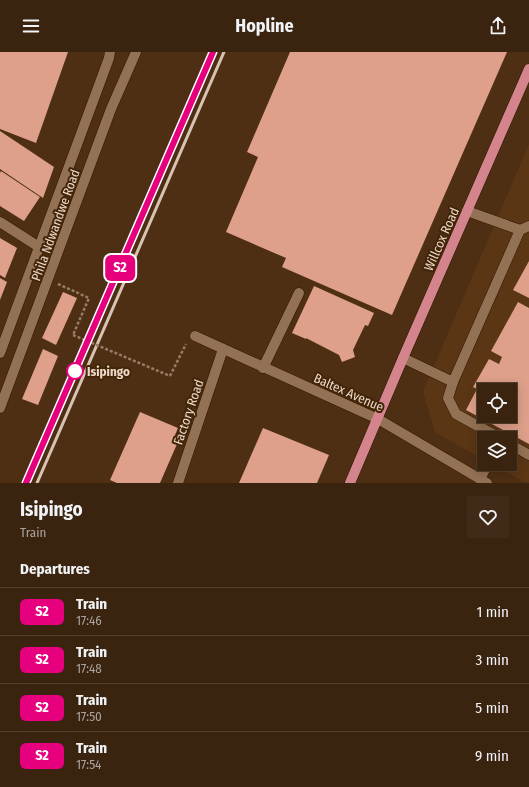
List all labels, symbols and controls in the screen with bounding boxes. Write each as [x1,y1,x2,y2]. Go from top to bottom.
icon: menu [20,15,42,37]
text: Hopline [235,15,294,37]
icon: share [487,15,509,37]
street label: Phila Ndwandwe Road [28,167,83,283]
street label: Willcox Road [421,205,462,273]
line badge: S2 [102,255,138,281]
text: S2 [113,259,127,276]
marker: Isipingo [66,362,84,380]
place label: Isipingo [87,364,130,379]
street label: Baltex Avenue [312,370,386,415]
street label: Factory Road [170,378,207,447]
map controls [477,383,517,471]
button: locate [477,383,517,423]
button: layers [477,431,517,471]
button: heart [467,496,509,538]
text: Isipingo [20,498,83,521]
text: Train [20,525,46,540]
text: Departures [20,560,90,578]
text: Train [76,595,107,613]
text: S2 [35,603,49,620]
text: 1 min [476,603,509,621]
text: 17:46 [76,613,102,628]
text: Train [76,643,107,661]
text: S2 [35,651,49,668]
text: 3 min [475,651,509,669]
text: 17:48 [76,661,102,676]
text: Train [76,691,107,709]
text: S2 [35,699,49,716]
text: 5 min [475,699,509,717]
text: 17:50 [76,709,102,724]
text: Train [76,739,107,757]
text: S2 [35,747,49,764]
text: 9 min [475,747,509,765]
text: 17:54 [76,757,101,772]

